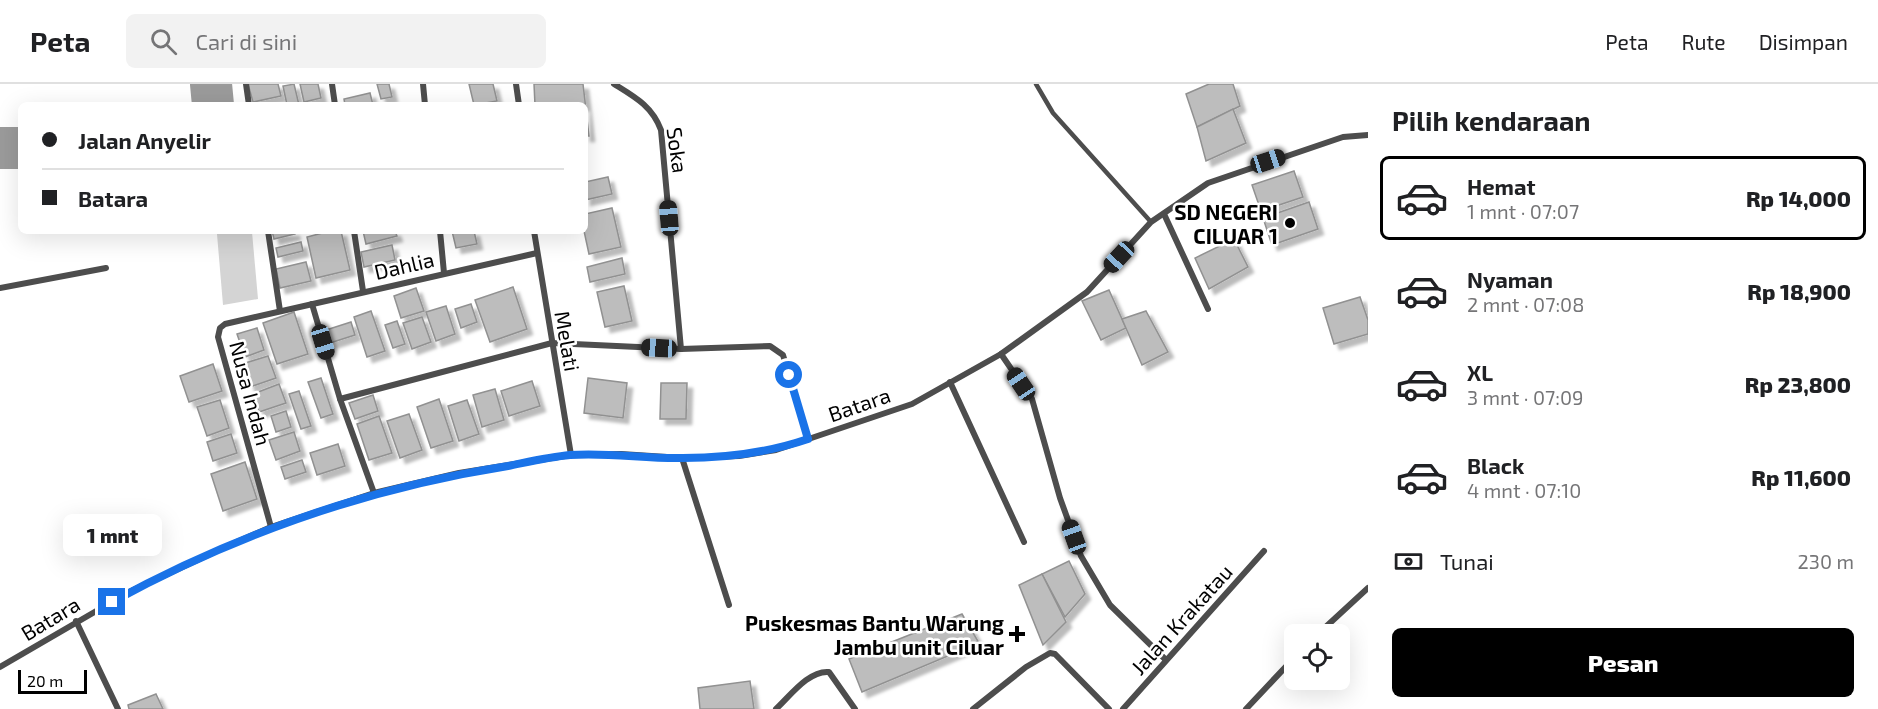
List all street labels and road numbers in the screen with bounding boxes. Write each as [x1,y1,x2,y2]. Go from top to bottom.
street label: Soka [662,126,694,174]
street label: Dahlia [372,246,436,284]
street label: Melati [550,309,586,373]
street label: Nusa Indah [225,338,277,448]
street label: Batara [825,382,893,426]
street label: Jalan Krakatau [1125,559,1237,679]
street label: Batara [16,591,84,645]

